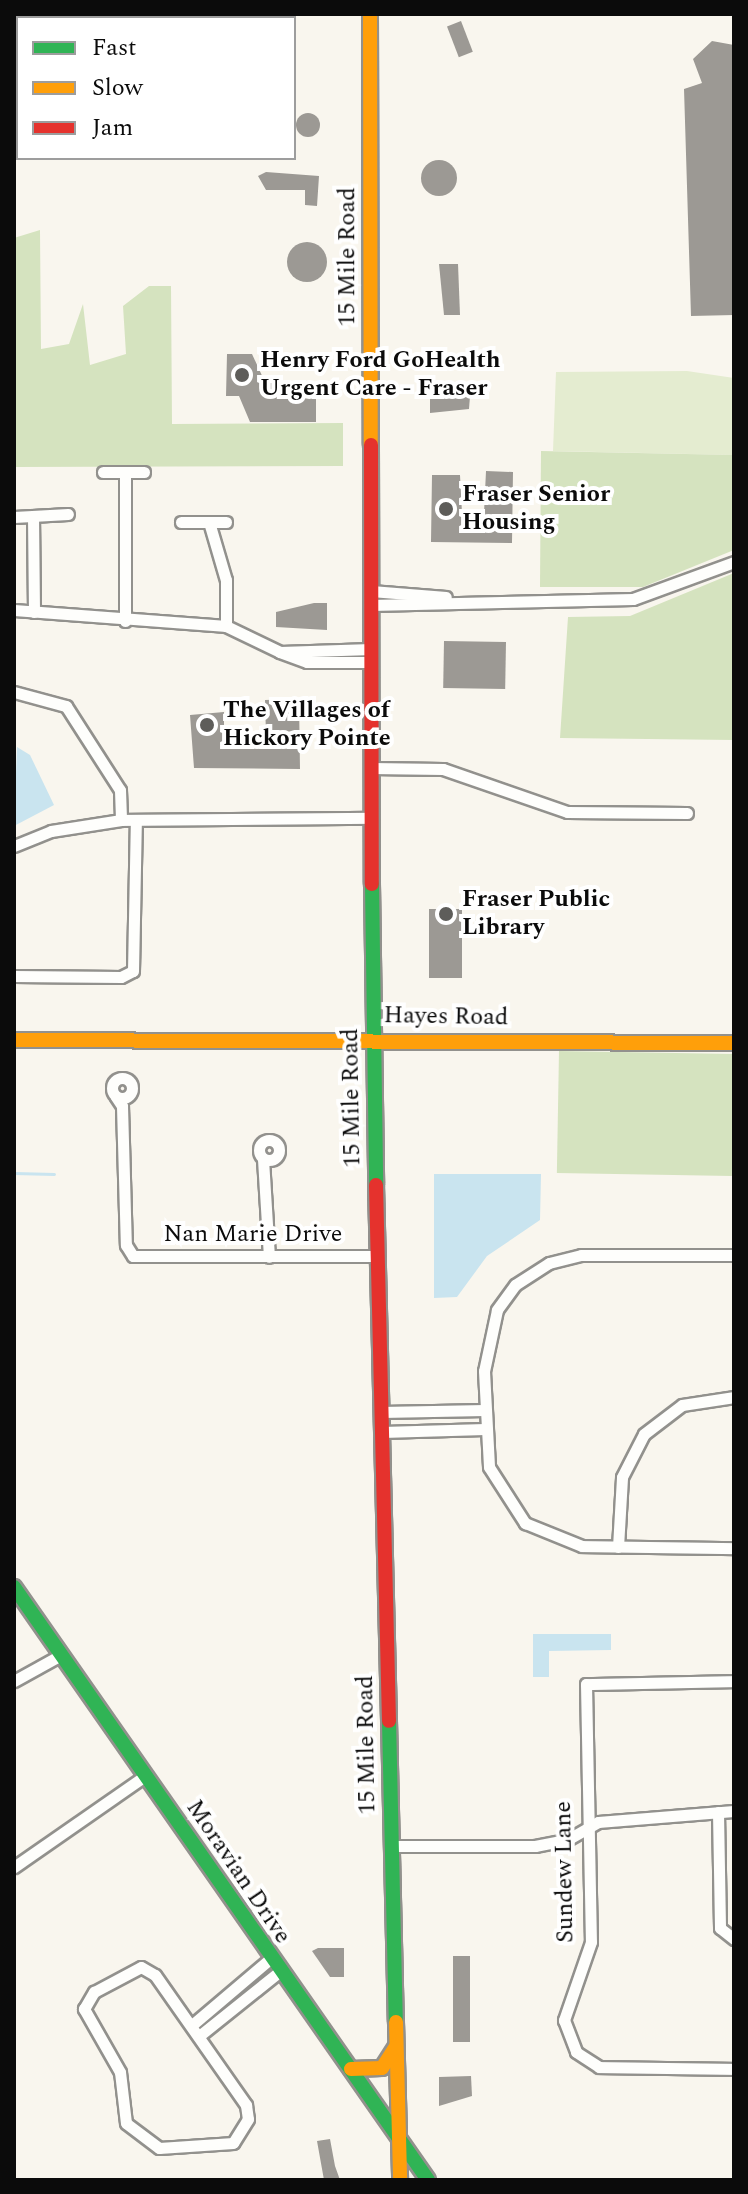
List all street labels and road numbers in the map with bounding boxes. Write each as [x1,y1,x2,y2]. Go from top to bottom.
street label: 15 Mile Road [334,187,362,327]
street label: Hayes Road [383,1002,509,1032]
street label: 15 Mile Road [336,1028,368,1168]
street label: Nan Marie Drive [164,1221,342,1249]
street label: 15 Mile Road [351,1675,383,1815]
street label: Moravian Drive [179,1795,297,1949]
street label: Sundew Lane [549,1801,581,1943]

